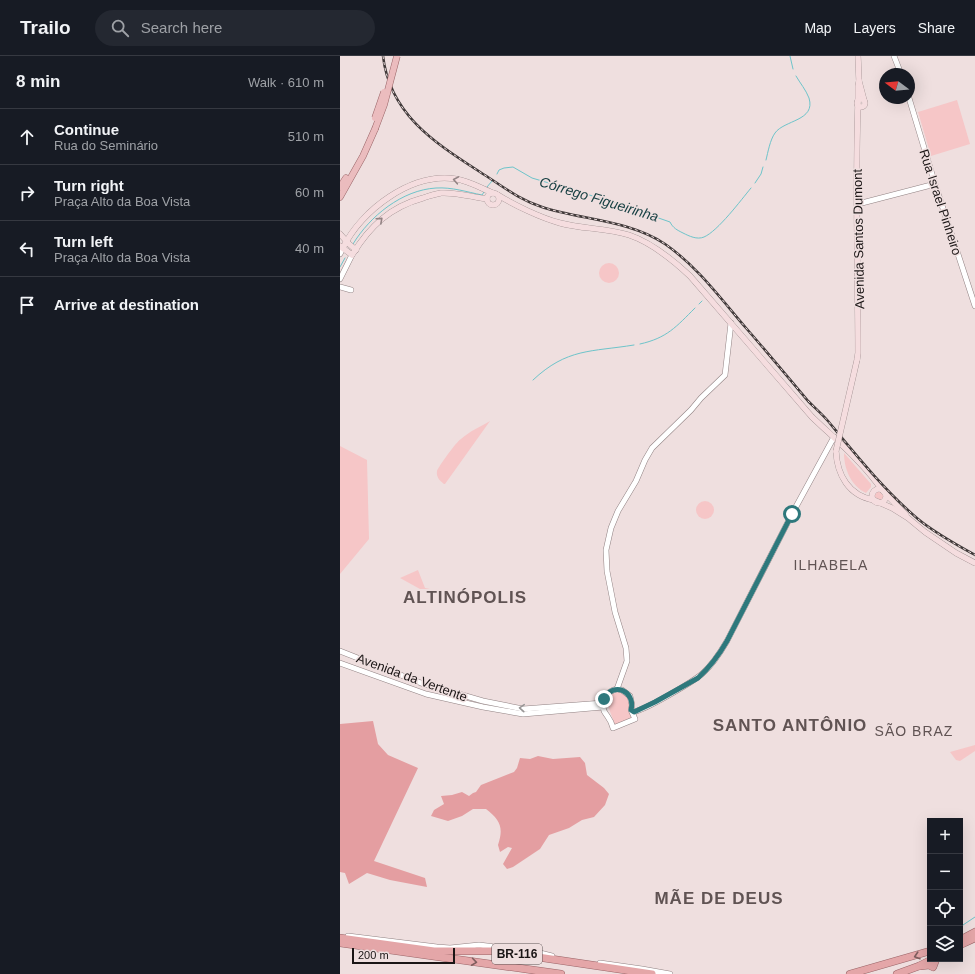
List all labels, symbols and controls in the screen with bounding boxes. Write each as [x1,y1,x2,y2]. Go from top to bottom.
search box [95,10,375,46]
text: Trailo [20,17,71,38]
icon: search [109,17,131,39]
text: Search here [141,19,222,36]
text: Map [804,20,832,36]
text: Layers [854,20,896,36]
text: Share [918,20,955,36]
north arrow [879,68,915,104]
text: 8 min [16,72,60,91]
text: Walk · 610 m [248,75,324,90]
text: Continue [54,121,119,138]
icon: ahead [16,126,38,148]
text: 510 m [288,129,324,144]
text: Rua do Seminário [54,138,158,153]
street label: Rua Israel Pinheiro [916,147,965,257]
street label: Avenida Santos Dumont [850,169,867,309]
water label: Córrego Figueirinha [537,173,661,225]
one-way arrow [453,176,460,185]
text: Turn right [54,177,124,194]
icon: right [16,182,38,204]
text: 60 m [295,185,324,200]
text: Praça Alto da Boa Vista [54,194,190,209]
one-way arrow [376,217,383,224]
text: Turn left [54,233,113,250]
icon: left [16,238,38,260]
text: 40 m [295,241,324,256]
text: Praça Alto da Boa Vista [54,250,190,265]
icon: arrive [16,294,38,316]
text: Arrive at destination [54,296,199,313]
route start [783,505,801,523]
district label: ILHABELA [794,557,868,573]
district label: ALTINÓPOLIS [403,588,527,607]
street label: Avenida da Vertente [354,650,469,705]
route end [595,690,613,708]
one-way arrow [519,703,525,712]
district label: SANTO ANTÔNIO [713,716,867,735]
district label: SÃO BRAZ [875,723,953,739]
map controls [927,818,963,962]
button: + [927,818,963,854]
button: − [927,854,963,890]
district label: MÃE DE DEUS [654,888,784,908]
button: locate [927,890,963,926]
button: layers [927,926,963,962]
road number: BR-116 [492,944,542,964]
scale bar [352,946,455,965]
text: 200 m [358,949,389,961]
one-way arrow [914,951,921,960]
one-way arrow [471,957,477,966]

